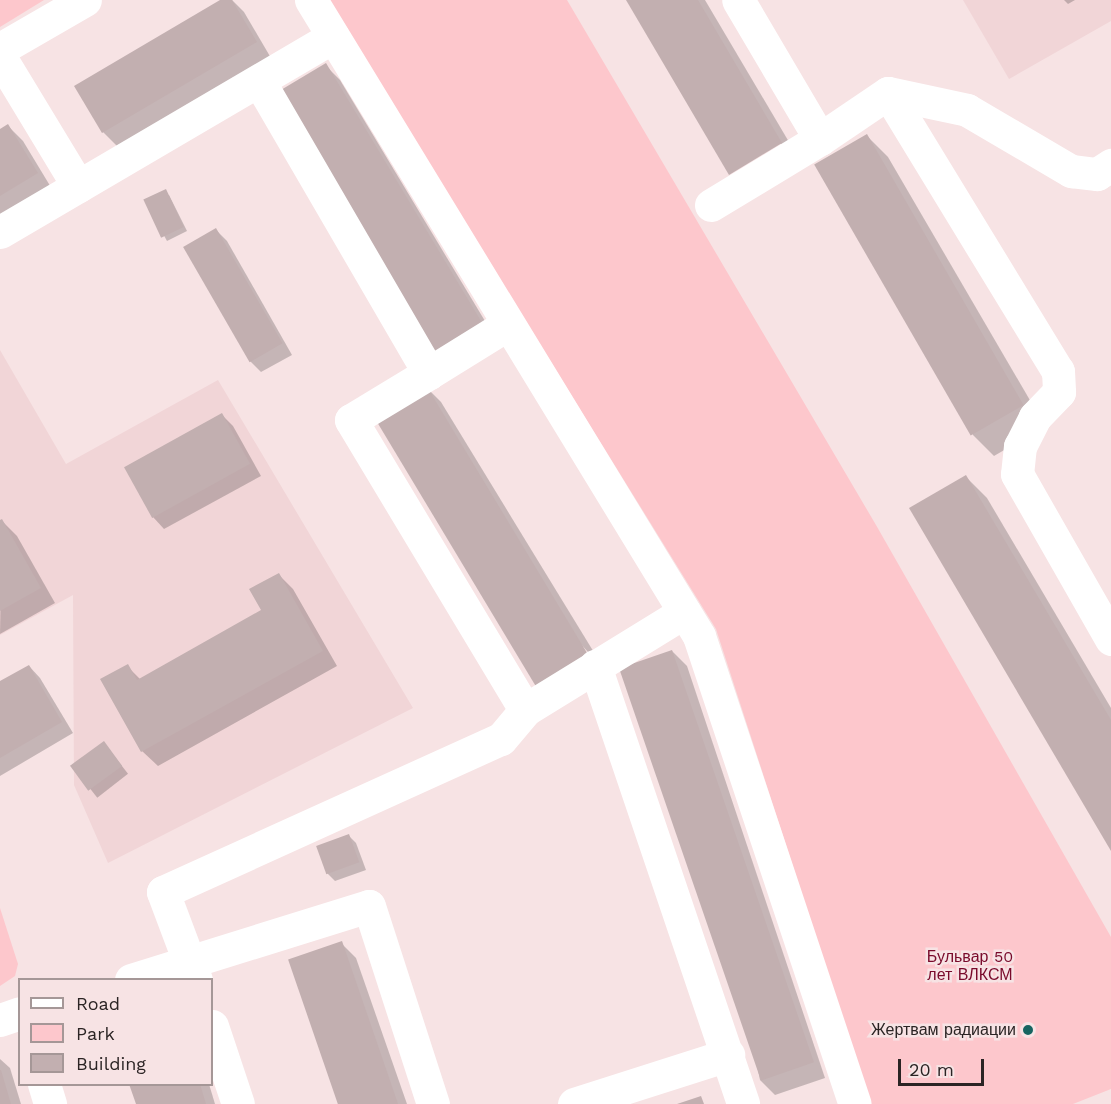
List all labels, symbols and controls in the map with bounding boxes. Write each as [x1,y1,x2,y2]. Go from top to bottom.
park label: Бульвар 50 лет ВЛКСМ [927,947,1013,985]
legend [18,978,213,1086]
text: Road [76,993,120,1014]
place label: Жертвам радиации [871,1020,1016,1040]
text: Park [76,1023,115,1044]
marker: Жертвам радиации [1021,1023,1035,1037]
scale bar [901,1047,986,1085]
text: Building [76,1053,146,1074]
text: 20 m [909,1059,954,1080]

